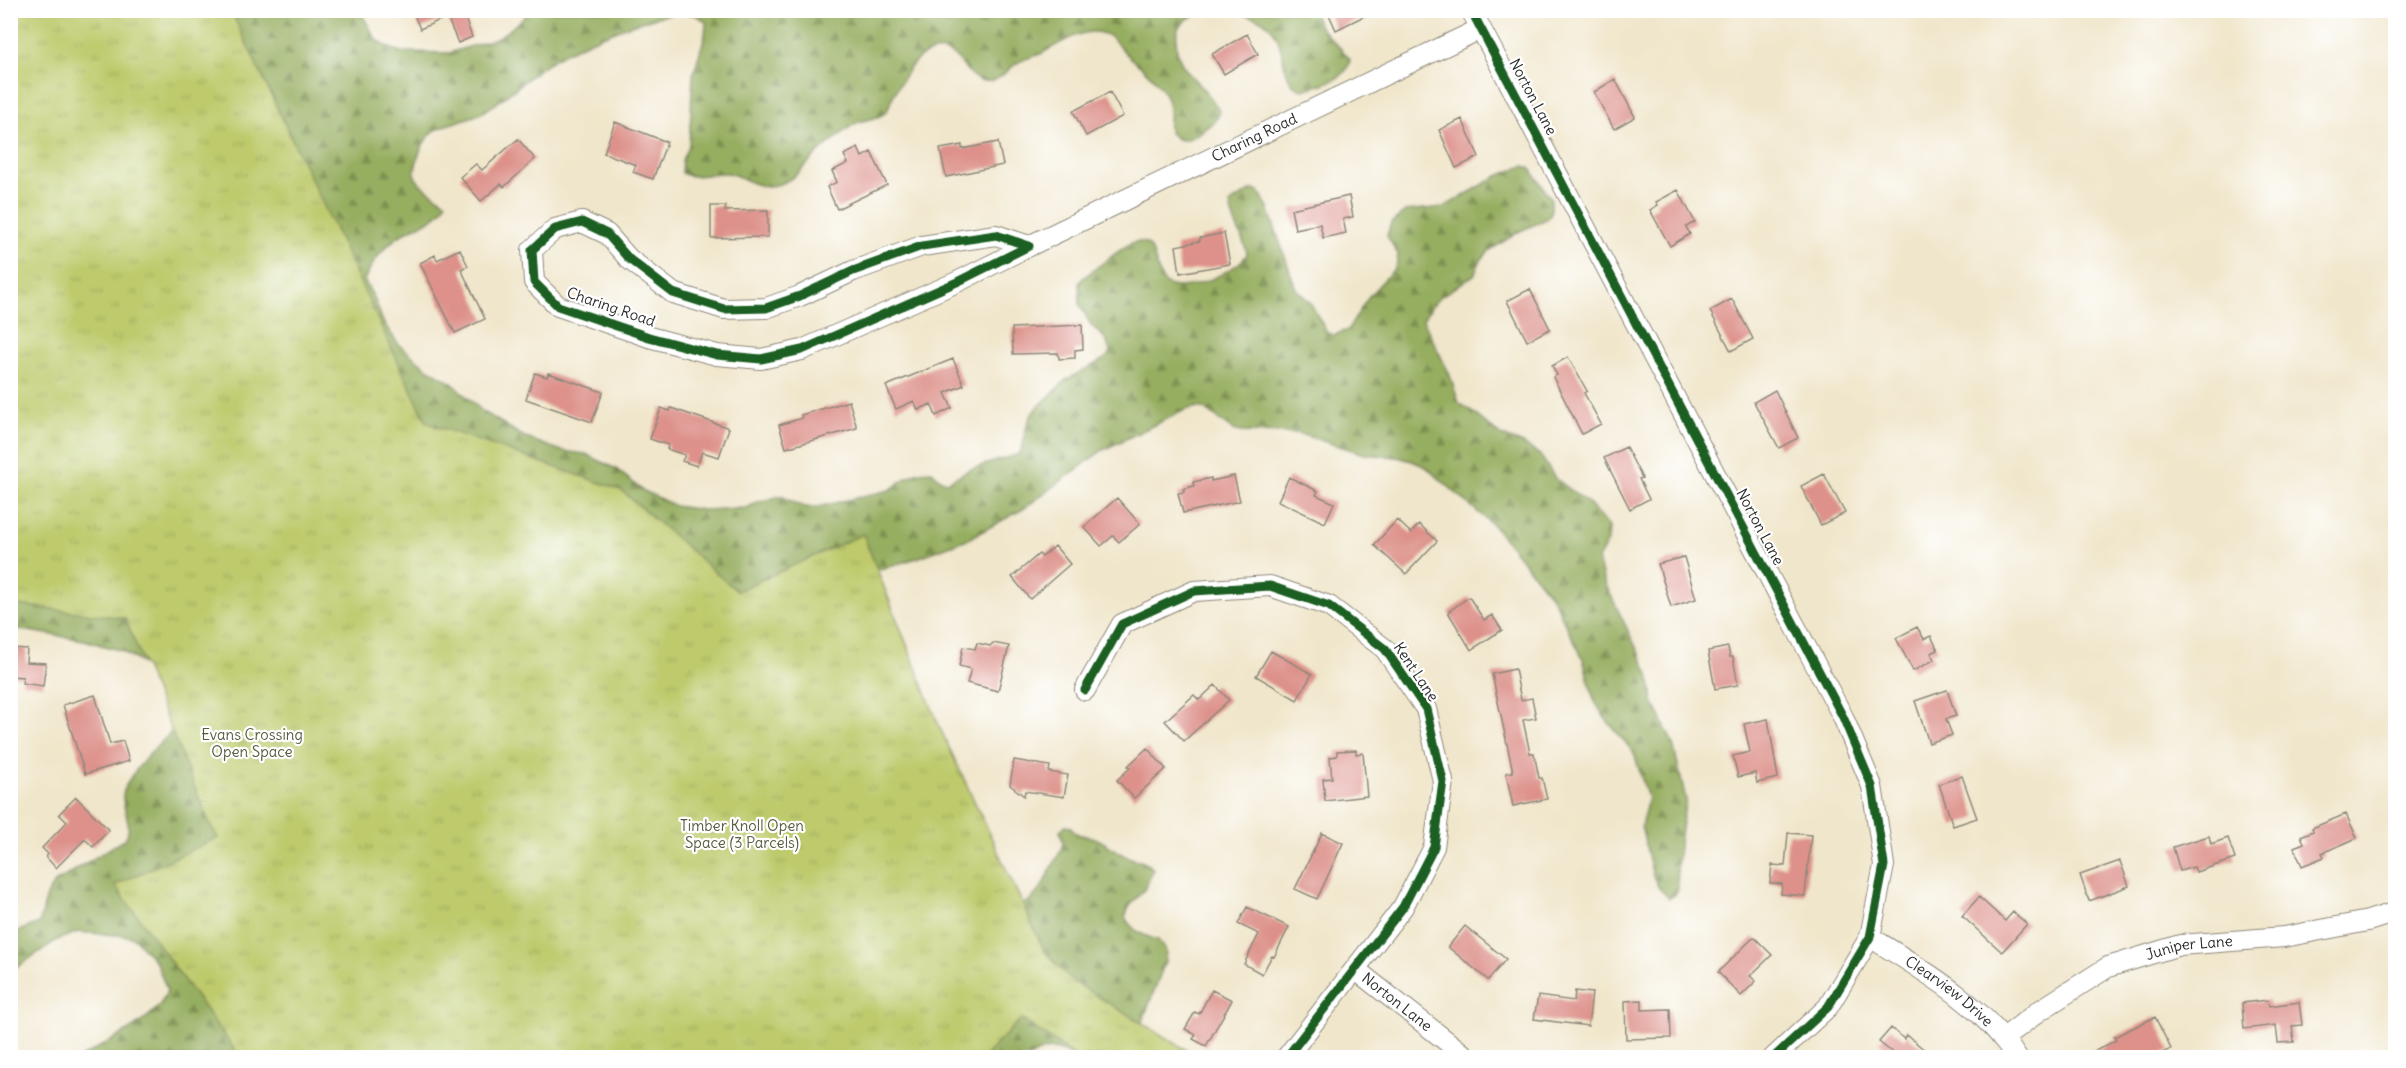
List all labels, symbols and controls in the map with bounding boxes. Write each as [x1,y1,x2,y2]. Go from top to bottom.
street label: Norton Lane [1505,55,1562,138]
street label: Charing Road [1208,108,1300,166]
street label: Charing Road [564,283,658,331]
street label: Norton Lane [1732,485,1789,568]
street label: Kent Lane [1390,638,1443,705]
park label: Evans Crossing Open Space [201,725,303,761]
park label: Timber Knoll Open Space (3 Parcels) [680,816,804,852]
street label: Juniper Lane [2143,931,2233,964]
street label: Clearview Drive [1902,951,1997,1030]
street label: Norton Lane [1358,968,1436,1035]

